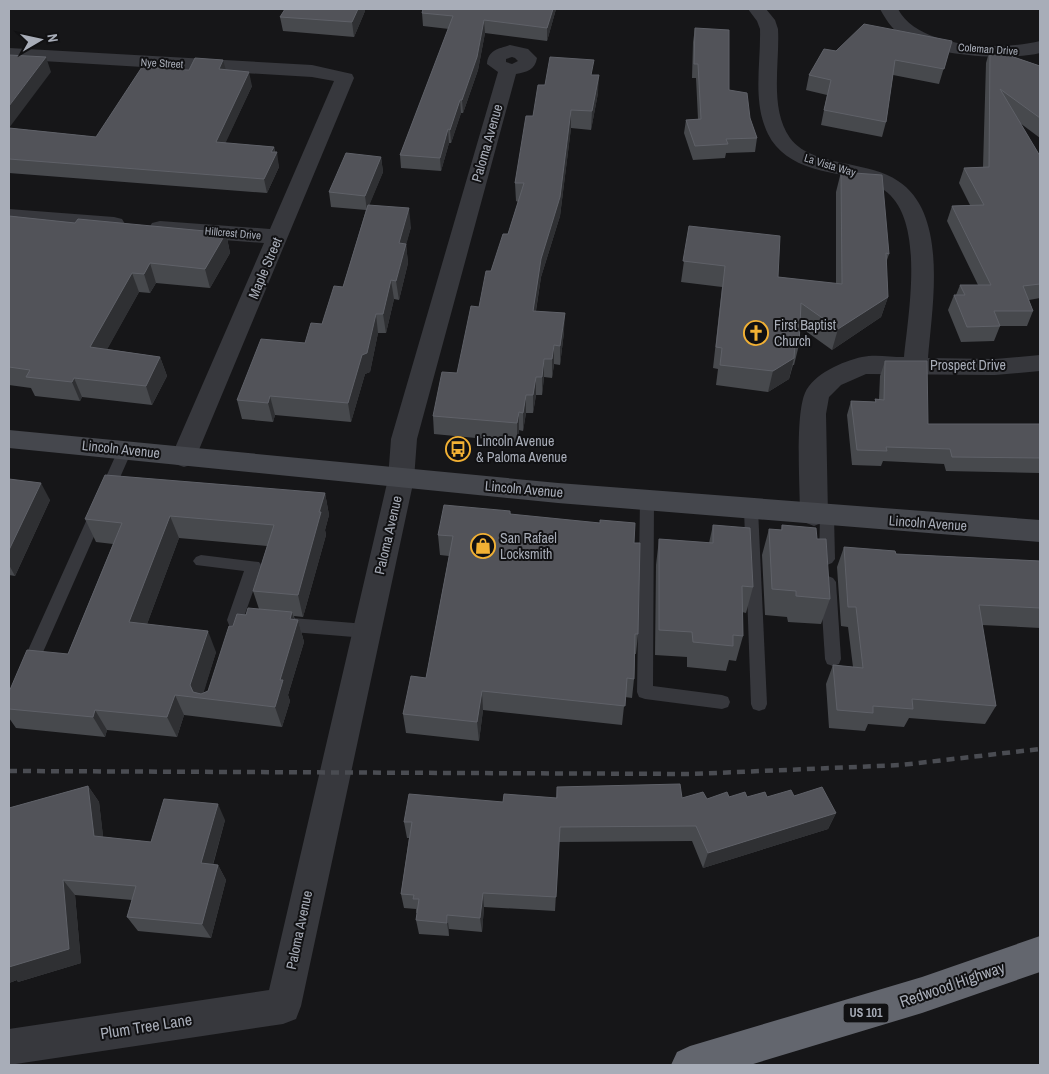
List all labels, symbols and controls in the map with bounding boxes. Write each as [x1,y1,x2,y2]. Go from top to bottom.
north arrow [15,15,65,65]
text: N [43,32,62,43]
street label: Coleman Drive [958,40,1018,58]
street label: Nye Street [140,55,184,71]
street label: Paloma Avenue [467,102,507,184]
street label: La Vista Way [803,151,858,180]
street label: Hillcrest Drive [204,224,262,242]
street label: Maple Street [244,235,286,301]
place label: First Baptist Church [774,316,836,350]
church icon: First Baptist Church [743,320,769,346]
street label: Prospect Drive [930,356,1006,374]
place label: Lincoln Avenue & Paloma Avenue [476,432,567,466]
street label: Lincoln Avenue [81,436,161,462]
bus stop icon: Lincoln Avenue & Paloma Avenue [445,436,471,462]
street label: Lincoln Avenue [484,477,564,501]
street label: Paloma Avenue [370,494,406,576]
street label: Lincoln Avenue [888,511,968,535]
place label: San Rafael Locksmith [500,529,557,563]
shop icon: San Rafael Locksmith [470,533,496,559]
street label: Paloma Avenue [282,889,316,971]
street label: Redwood Highway [896,956,1008,1012]
road number: US 101 [844,1004,888,1022]
street label: Plum Tree Lane [99,1008,193,1044]

